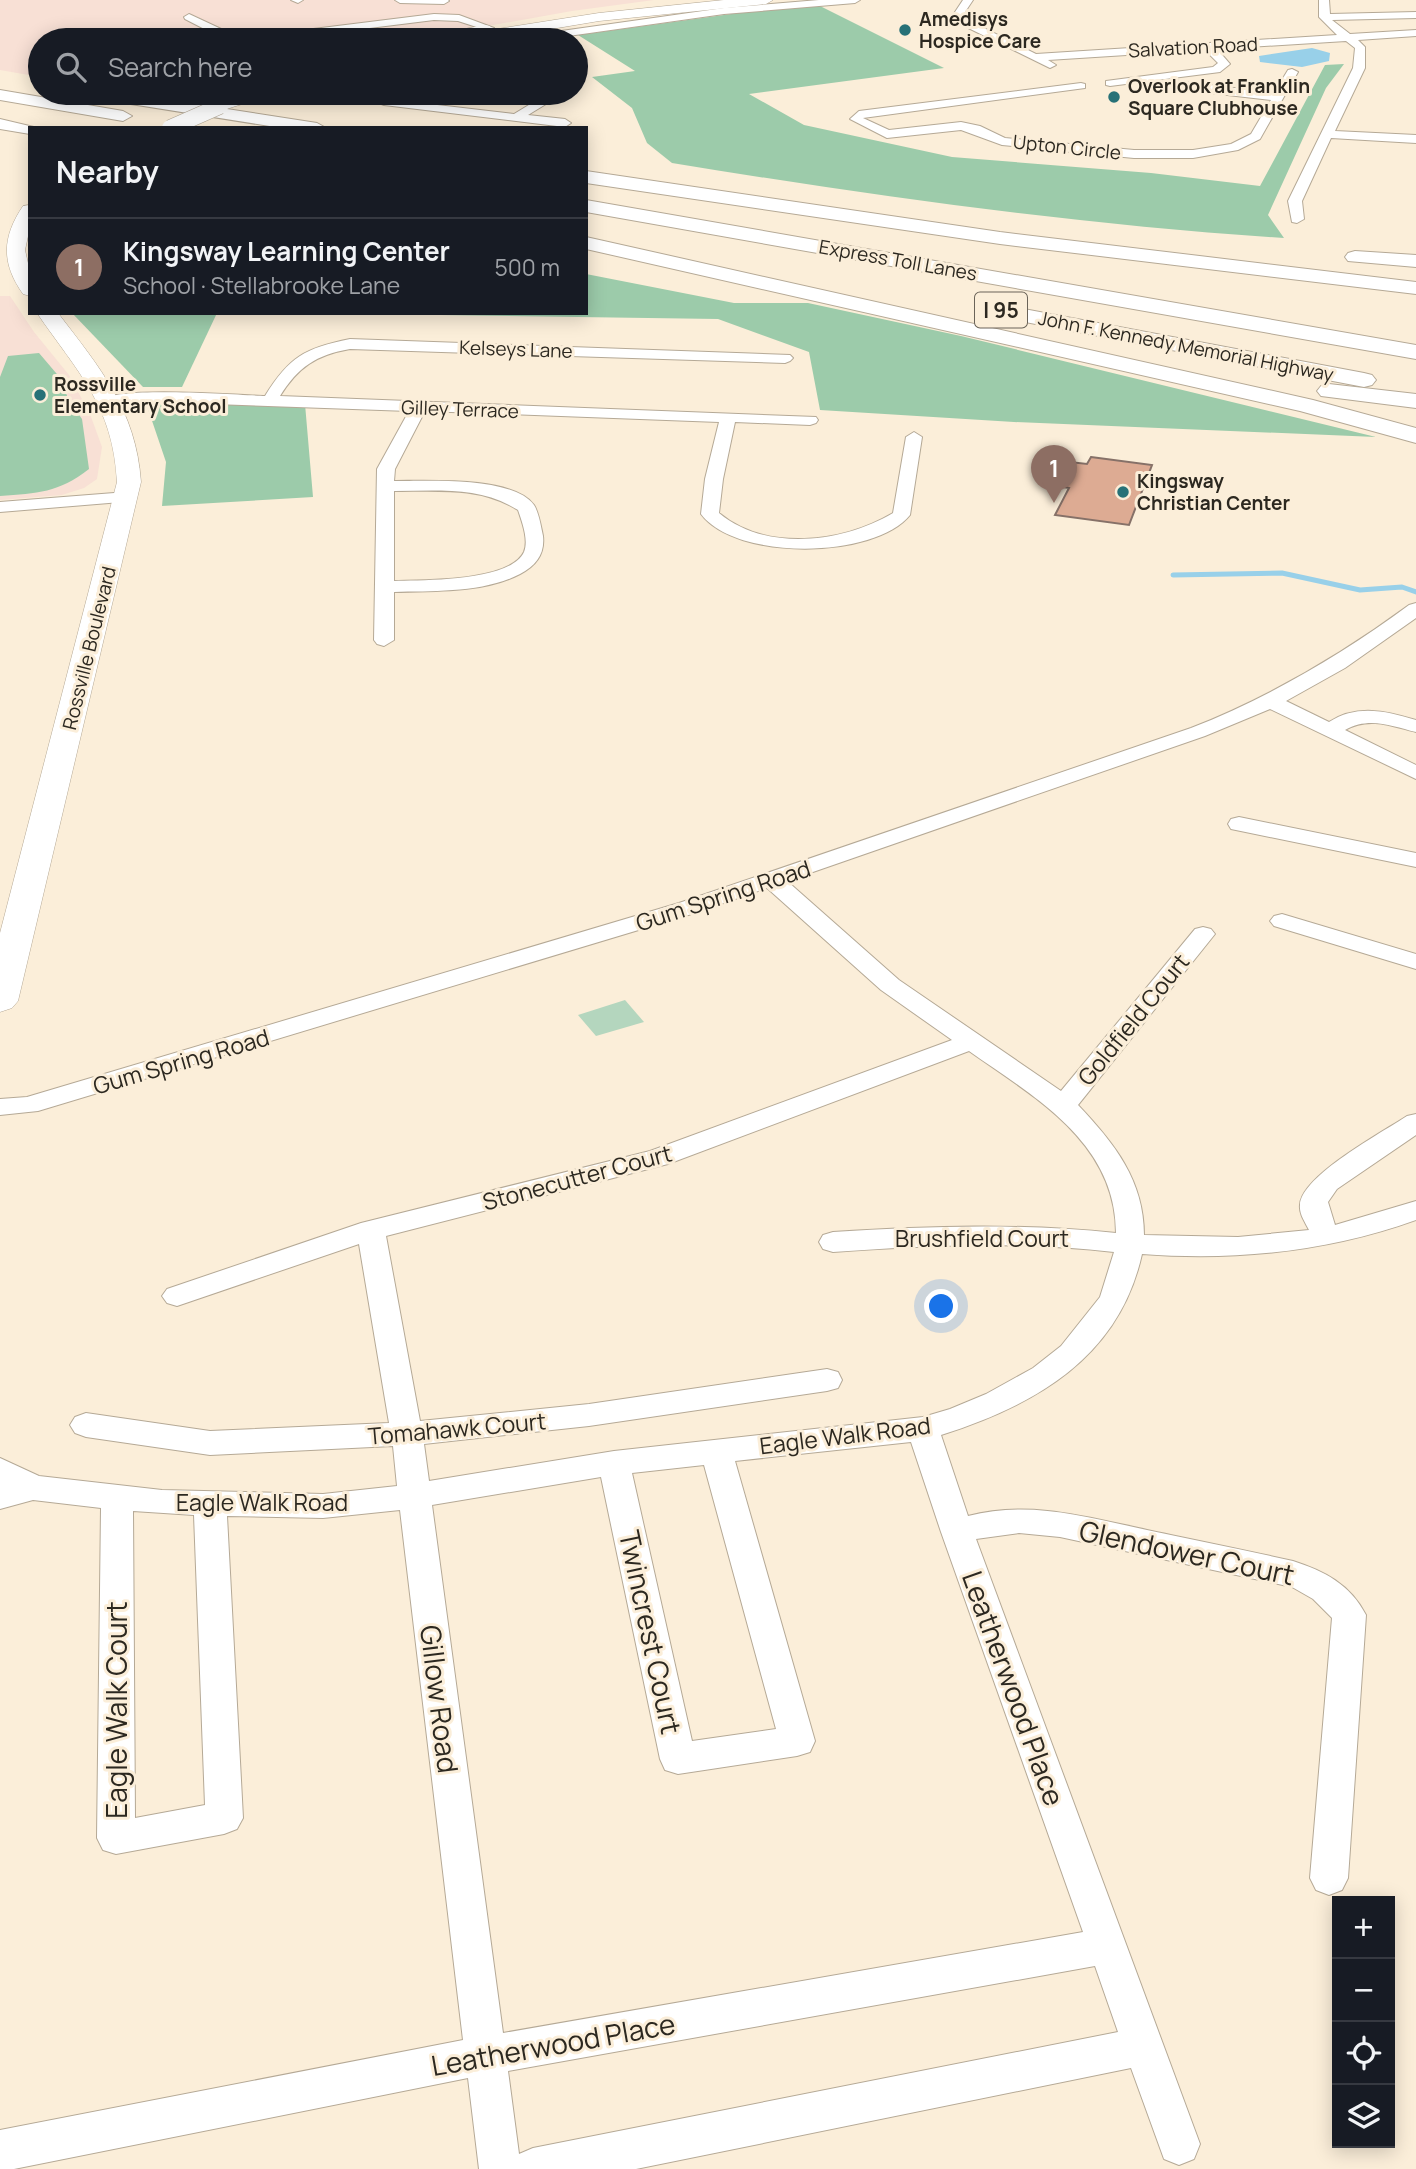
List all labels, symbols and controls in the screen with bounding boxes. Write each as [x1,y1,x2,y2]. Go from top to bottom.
place label: Amedisys Hospice Care [919,6,1041,54]
marker: Amedisys Hospice Care [897,22,913,38]
search box [28,28,588,105]
street label: Salvation Road [1128,31,1258,63]
icon: search [52,48,90,86]
text: Search here [108,49,253,85]
place label: Overlook at Franklin Square Clubhouse [1128,73,1310,121]
marker: Overlook at Franklin Square Clubhouse [1106,89,1122,105]
street label: Upton Circle [1012,128,1122,166]
text: Nearby [56,151,159,192]
text: Kingsway Learning Center [123,233,450,269]
street label: Express Toll Lanes [817,233,979,287]
text: 1 [74,251,84,283]
text: 500 m [495,251,560,283]
text: School · Stellabrooke Lane [123,269,400,301]
road number: I 95 [975,292,1027,328]
street label: John F. Kennedy Memorial Highway [1036,305,1336,387]
street label: Kelseys Lane [459,334,573,364]
place label: Rossville Elementary School [54,371,227,419]
marker: Rossville Elementary School [32,387,48,403]
street label: Gilley Terrace [401,394,519,424]
pin: 1 [1031,445,1077,503]
place label: Kingsway Christian Center [1137,468,1291,516]
marker: Kingsway Christian Center [1115,484,1131,500]
street label: Rossville Boulevard [56,564,122,732]
street label: Gum Spring Road [632,852,814,938]
street label: Goldfield Court [1070,946,1196,1092]
street label: Gum Spring Road [89,1021,273,1101]
street label: Stonecutter Court [479,1136,675,1218]
street label: Brushfield Court [895,1222,1069,1254]
your location [924,1289,958,1323]
street label: Tomahawk Court [367,1404,547,1452]
street label: Eagle Walk Road [758,1409,932,1461]
street label: Eagle Walk Road [176,1486,348,1518]
street label: Glendower Court [1076,1511,1298,1593]
street label: Twincrest Court [611,1527,691,1737]
street label: Leatherwood Place [954,1565,1074,1811]
street label: Eagle Walk Court [97,1601,135,1819]
street label: Gillow Road [412,1623,468,1775]
map controls [1332,1896,1395,2148]
button: + [1332,1896,1395,1959]
button: − [1332,1959,1395,2022]
street label: Leatherwood Place [428,2004,678,2084]
button: locate [1332,2022,1395,2085]
button: layers [1332,2085,1395,2148]

